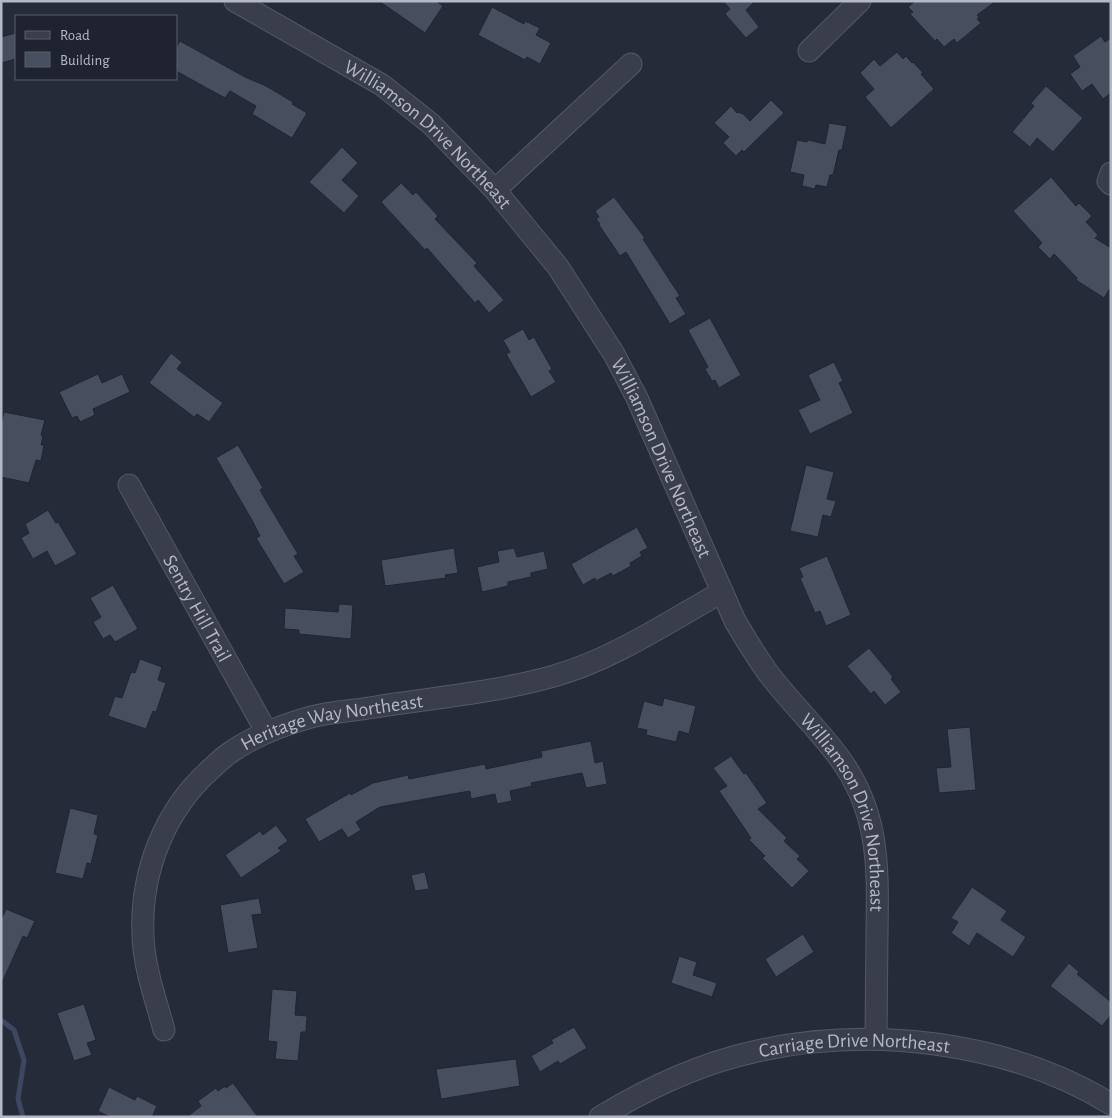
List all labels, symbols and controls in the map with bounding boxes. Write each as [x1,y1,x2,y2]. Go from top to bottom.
legend [15,15,178,80]
text: Road [60,28,90,43]
text: Building [60,53,110,68]
street label: Williamson Drive Northeast [340,57,515,213]
street label: Williamson Drive Northeast [607,355,715,561]
street label: Sentry Hill Trail [159,552,234,666]
street label: Heritage Way Northeast [237,691,425,754]
street label: Williamson Drive Northeast [796,710,886,912]
street label: Carriage Drive Northeast [757,1030,952,1061]

